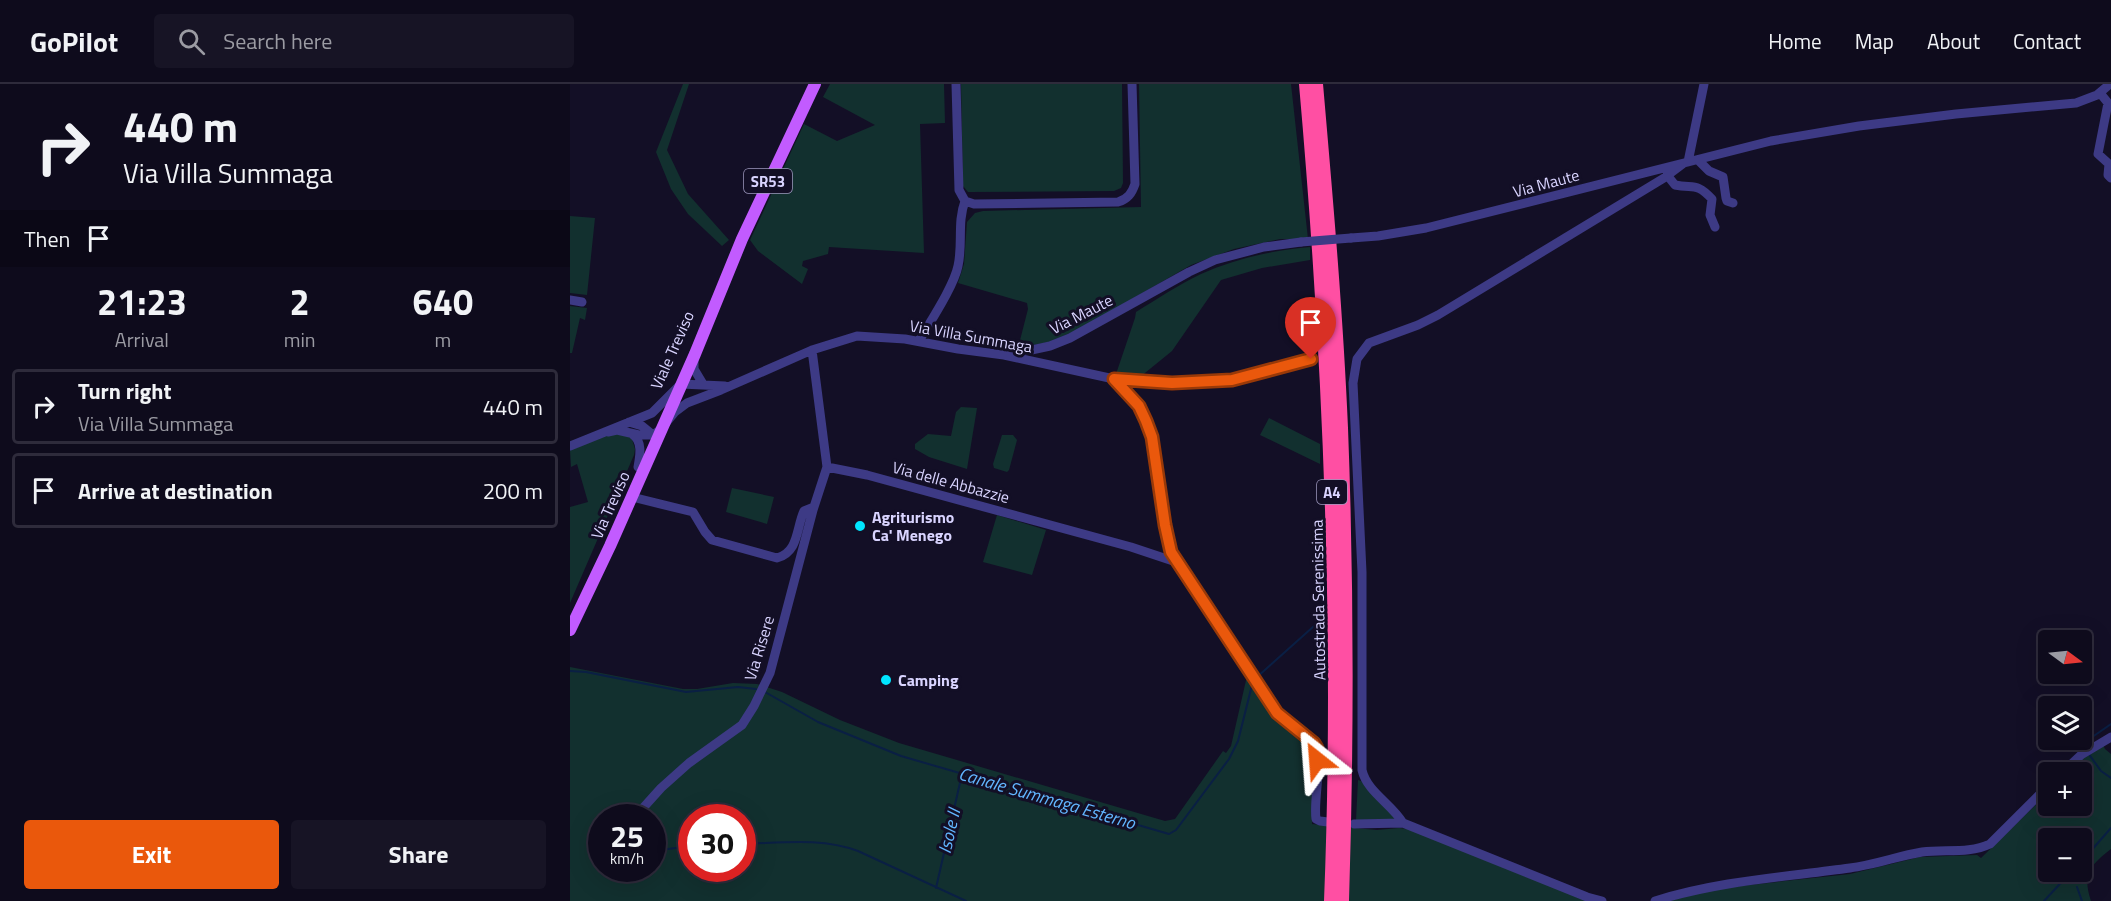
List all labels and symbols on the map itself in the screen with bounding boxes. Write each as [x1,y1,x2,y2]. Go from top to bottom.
street label: Via Maute [1510,163,1582,203]
road number: SR53 [744,169,792,193]
street label: Via Maute [1045,288,1117,340]
pin [1285,297,1336,359]
street label: Viale Treviso [644,307,700,393]
street label: Via Villa Summaga [908,313,1034,359]
street label: Via delle Abbazzie [890,455,1012,509]
street label: Via Treviso [584,467,636,543]
road number: A4 [1317,480,1347,504]
place label: Agriturismo Ca' Menego [872,505,954,547]
marker: Agriturismo Ca' Menego [853,519,867,533]
street label: Autostrada Serenissima [1305,519,1331,681]
street label: Via Risere [738,613,780,683]
north arrow [2038,630,2092,684]
place label: Camping [898,668,959,692]
marker: Camping [879,673,893,687]
position arrow [1285,728,1349,792]
water label: Canale Summaga Esterno [955,760,1140,836]
speed limit sign: 30 [678,804,756,882]
water label: Isole II [931,804,968,856]

